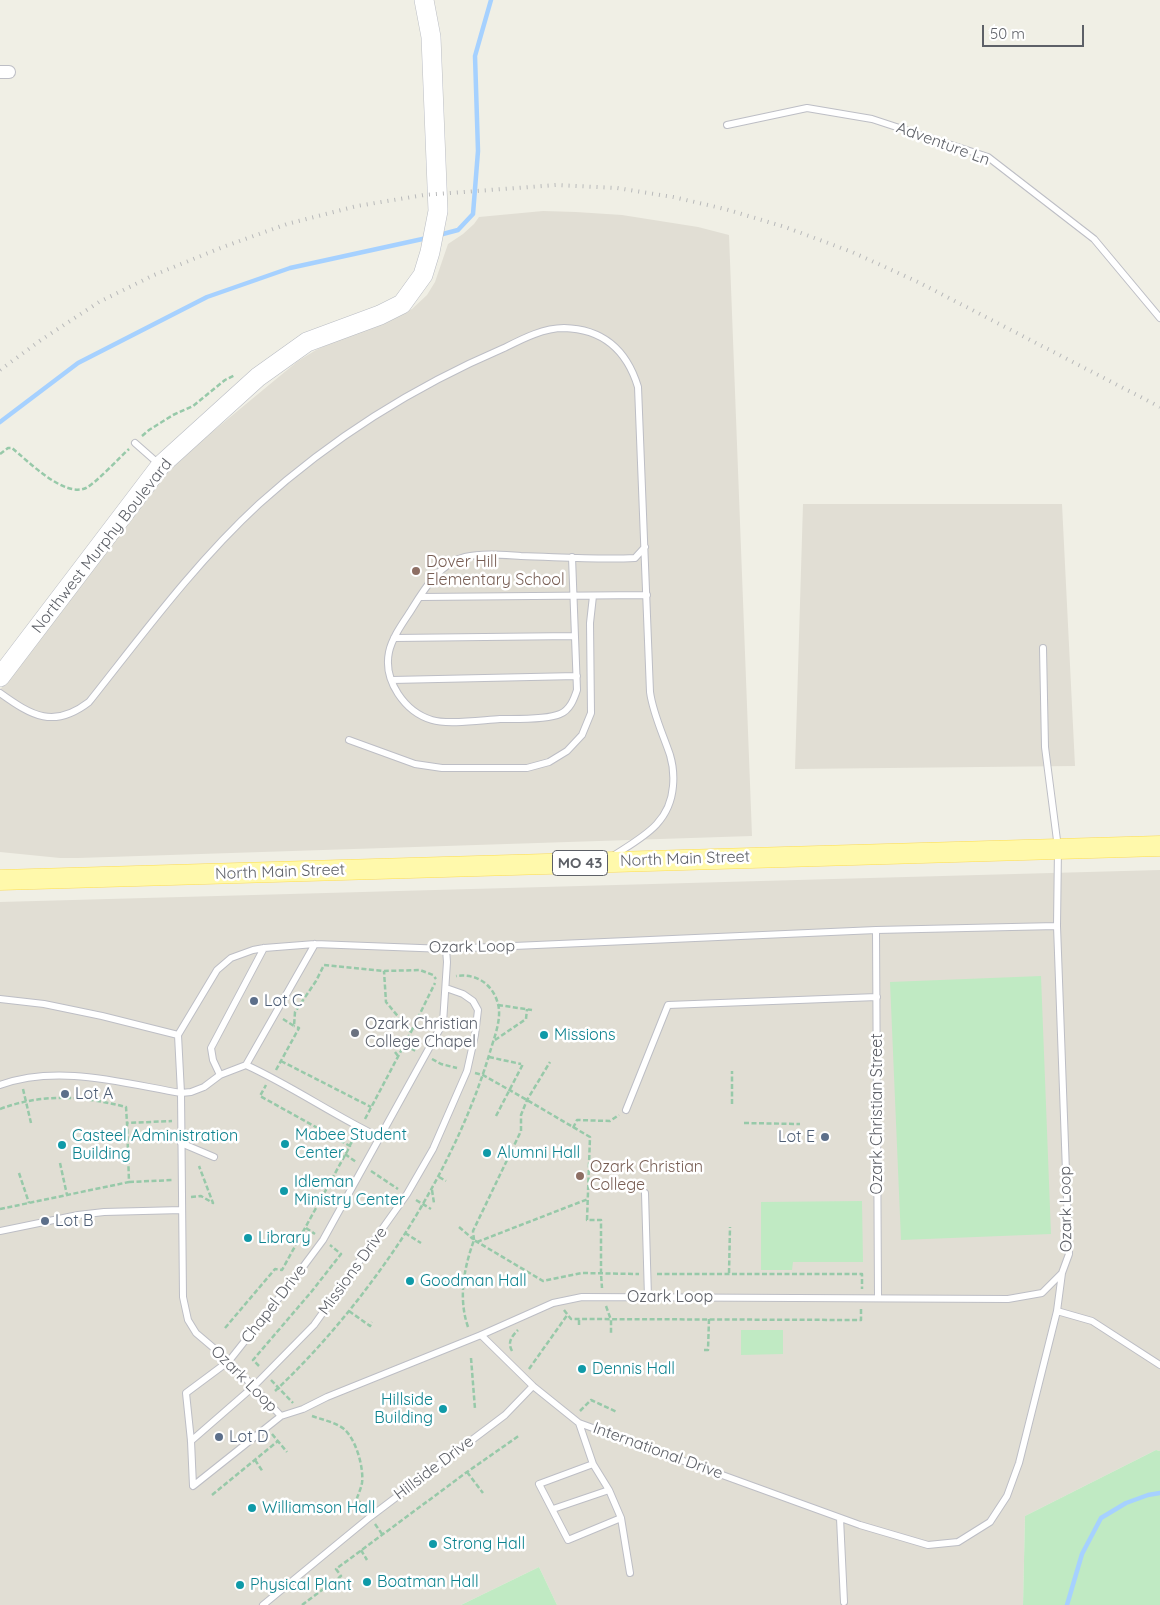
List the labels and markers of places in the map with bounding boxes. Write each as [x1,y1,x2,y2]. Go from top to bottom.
place label: Dover Hill Elementary School [426,552,565,590]
marker: Dover Hill Elementary School [410,565,422,577]
place label: Lot C [264,991,302,1011]
marker: Lot C [248,995,260,1007]
place label: Ozark Christian College Chapel [365,1014,478,1052]
place label: Missions [554,1025,616,1045]
marker: Ozark Christian College Chapel [349,1027,361,1039]
marker: Missions [538,1029,550,1041]
place label: Lot A [75,1084,113,1104]
marker: Lot A [59,1088,71,1100]
place label: Mabee Student Center [295,1125,407,1163]
place label: Casteel Administration Building [72,1126,238,1164]
place label: Lot E [778,1127,815,1147]
marker: Lot E [819,1131,831,1143]
marker: Mabee Student Center [279,1138,291,1150]
marker: Casteel Administration Building [56,1139,68,1151]
place label: Alumni Hall [497,1143,580,1163]
marker: Alumni Hall [481,1147,493,1159]
place label: Ozark Christian College [590,1157,703,1195]
marker: Ozark Christian College [574,1170,586,1182]
place label: Idleman Ministry Center [294,1172,405,1210]
marker: Idleman Ministry Center [278,1185,290,1197]
place label: Lot B [55,1211,93,1231]
marker: Lot B [39,1215,51,1227]
place label: Library [258,1228,311,1248]
marker: Library [242,1232,254,1244]
place label: Goodman Hall [420,1271,527,1291]
marker: Goodman Hall [404,1275,416,1287]
place label: Dennis Hall [592,1359,675,1379]
marker: Dennis Hall [576,1363,588,1375]
place label: Hillside Building [374,1390,433,1428]
marker: Hillside Building [437,1403,449,1415]
place label: Lot D [229,1427,268,1447]
marker: Lot D [213,1431,225,1443]
place label: Williamson Hall [262,1498,375,1518]
marker: Williamson Hall [246,1502,258,1514]
place label: Strong Hall [443,1534,525,1554]
marker: Strong Hall [427,1538,439,1550]
place label: Boatman Hall [377,1572,479,1592]
place label: Physical Plant [250,1575,352,1595]
marker: Boatman Hall [361,1576,373,1588]
marker: Physical Plant [234,1579,246,1591]

